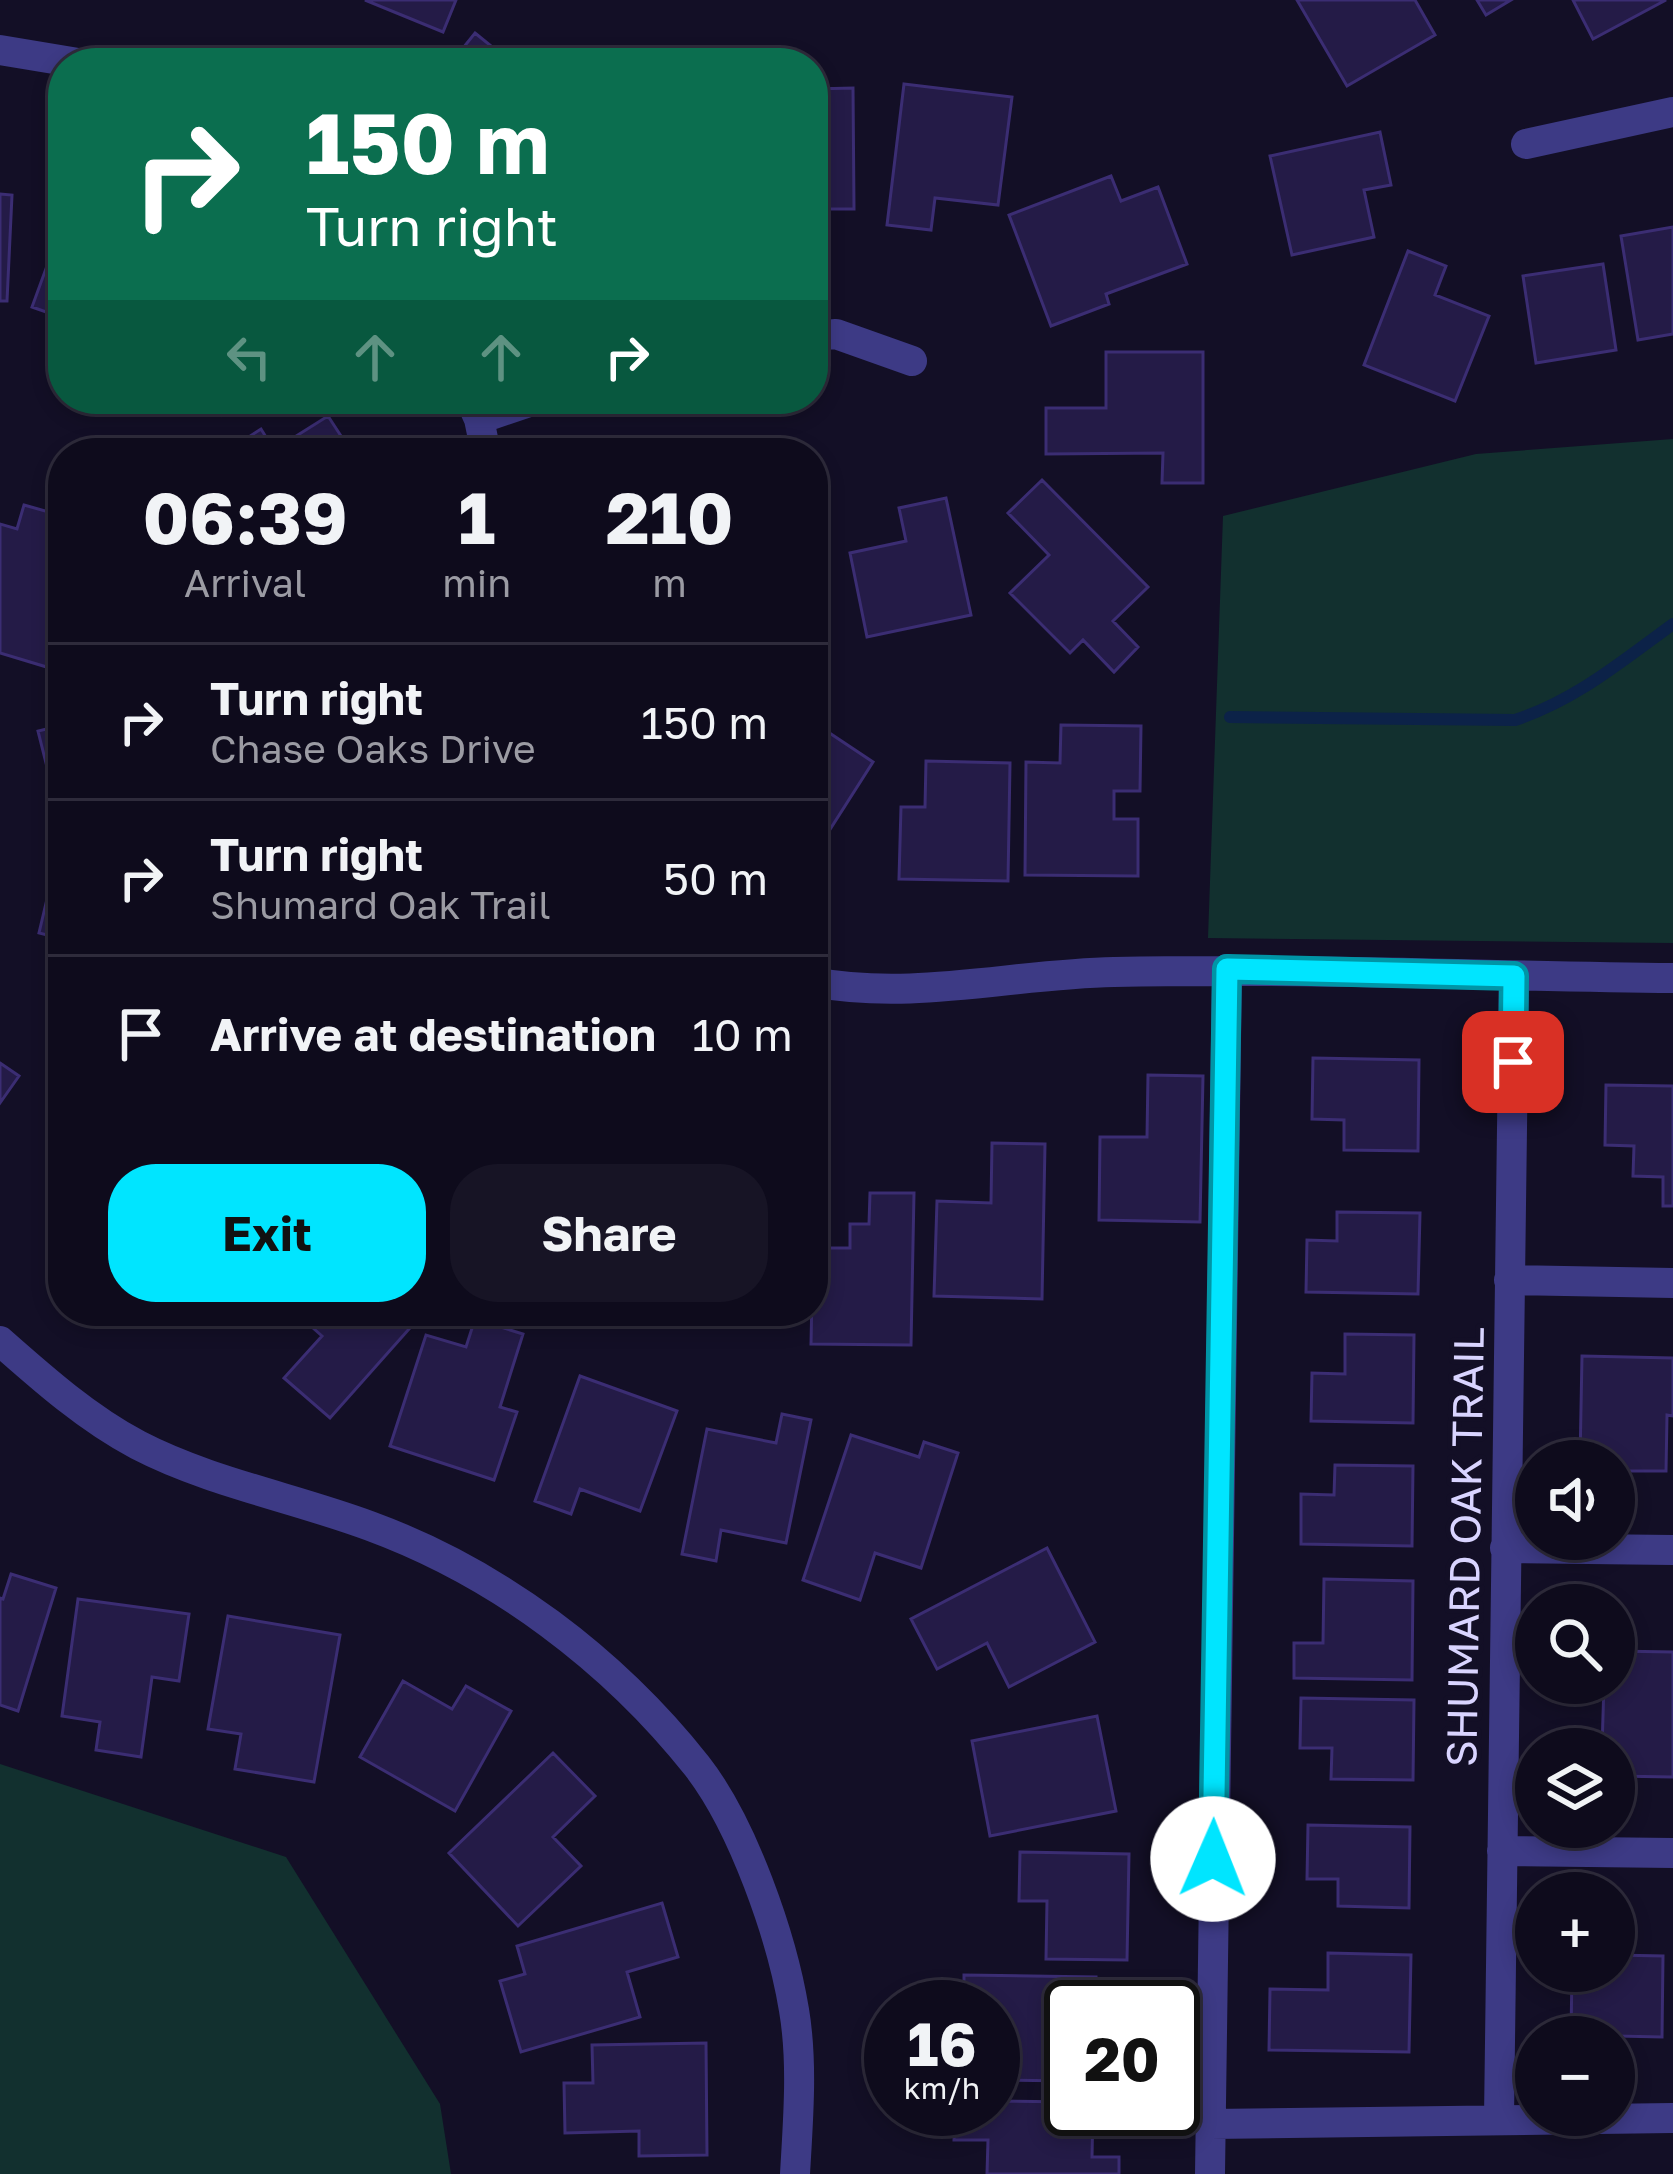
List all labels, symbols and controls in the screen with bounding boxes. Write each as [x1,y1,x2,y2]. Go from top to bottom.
text: 150 m [306,92,550,192]
icon: right [108,96,264,252]
text: Turn right [306,193,558,258]
icon: left [216,324,282,390]
icon: ahead [342,324,408,390]
icon: ahead [468,324,534,390]
icon: right [594,324,660,390]
text: 06:39 [143,473,348,560]
text: 1 [458,473,495,560]
text: 210 [606,473,733,560]
text: Arrival [184,559,306,606]
text: min [442,559,511,606]
text: m [652,559,687,606]
text: Turn right [210,671,423,725]
icon: right [108,689,174,755]
text: 150 m [641,695,768,749]
text: Chase Oaks Drive [210,725,536,772]
text: Turn right [210,827,423,881]
icon: right [108,845,174,911]
text: 50 m [663,851,768,905]
text: Shumard Oak Trail [210,881,551,928]
icon: arrive [108,1001,174,1067]
text: Arrive at destination [210,1007,656,1061]
text: 10 m [692,1007,793,1061]
pin [1462,1011,1564,1113]
icon: arrive [1480,1029,1546,1095]
button: Exit [108,1164,426,1302]
button: Share [450,1164,768,1302]
street label: SHUMARD OAK TRAIL [1435,1327,1493,1767]
map controls [1515,1440,1635,2136]
button: sound [1515,1440,1635,1560]
button: search [1515,1584,1635,1704]
button: layers [1515,1728,1635,1848]
position arrow [1150,1796,1276,1922]
button: + [1515,1872,1635,1992]
speed limit sign: 20 [1044,1980,1200,2136]
text: 16 [907,2007,976,2079]
button: − [1515,2016,1635,2136]
text: km/h [904,2070,980,2106]

